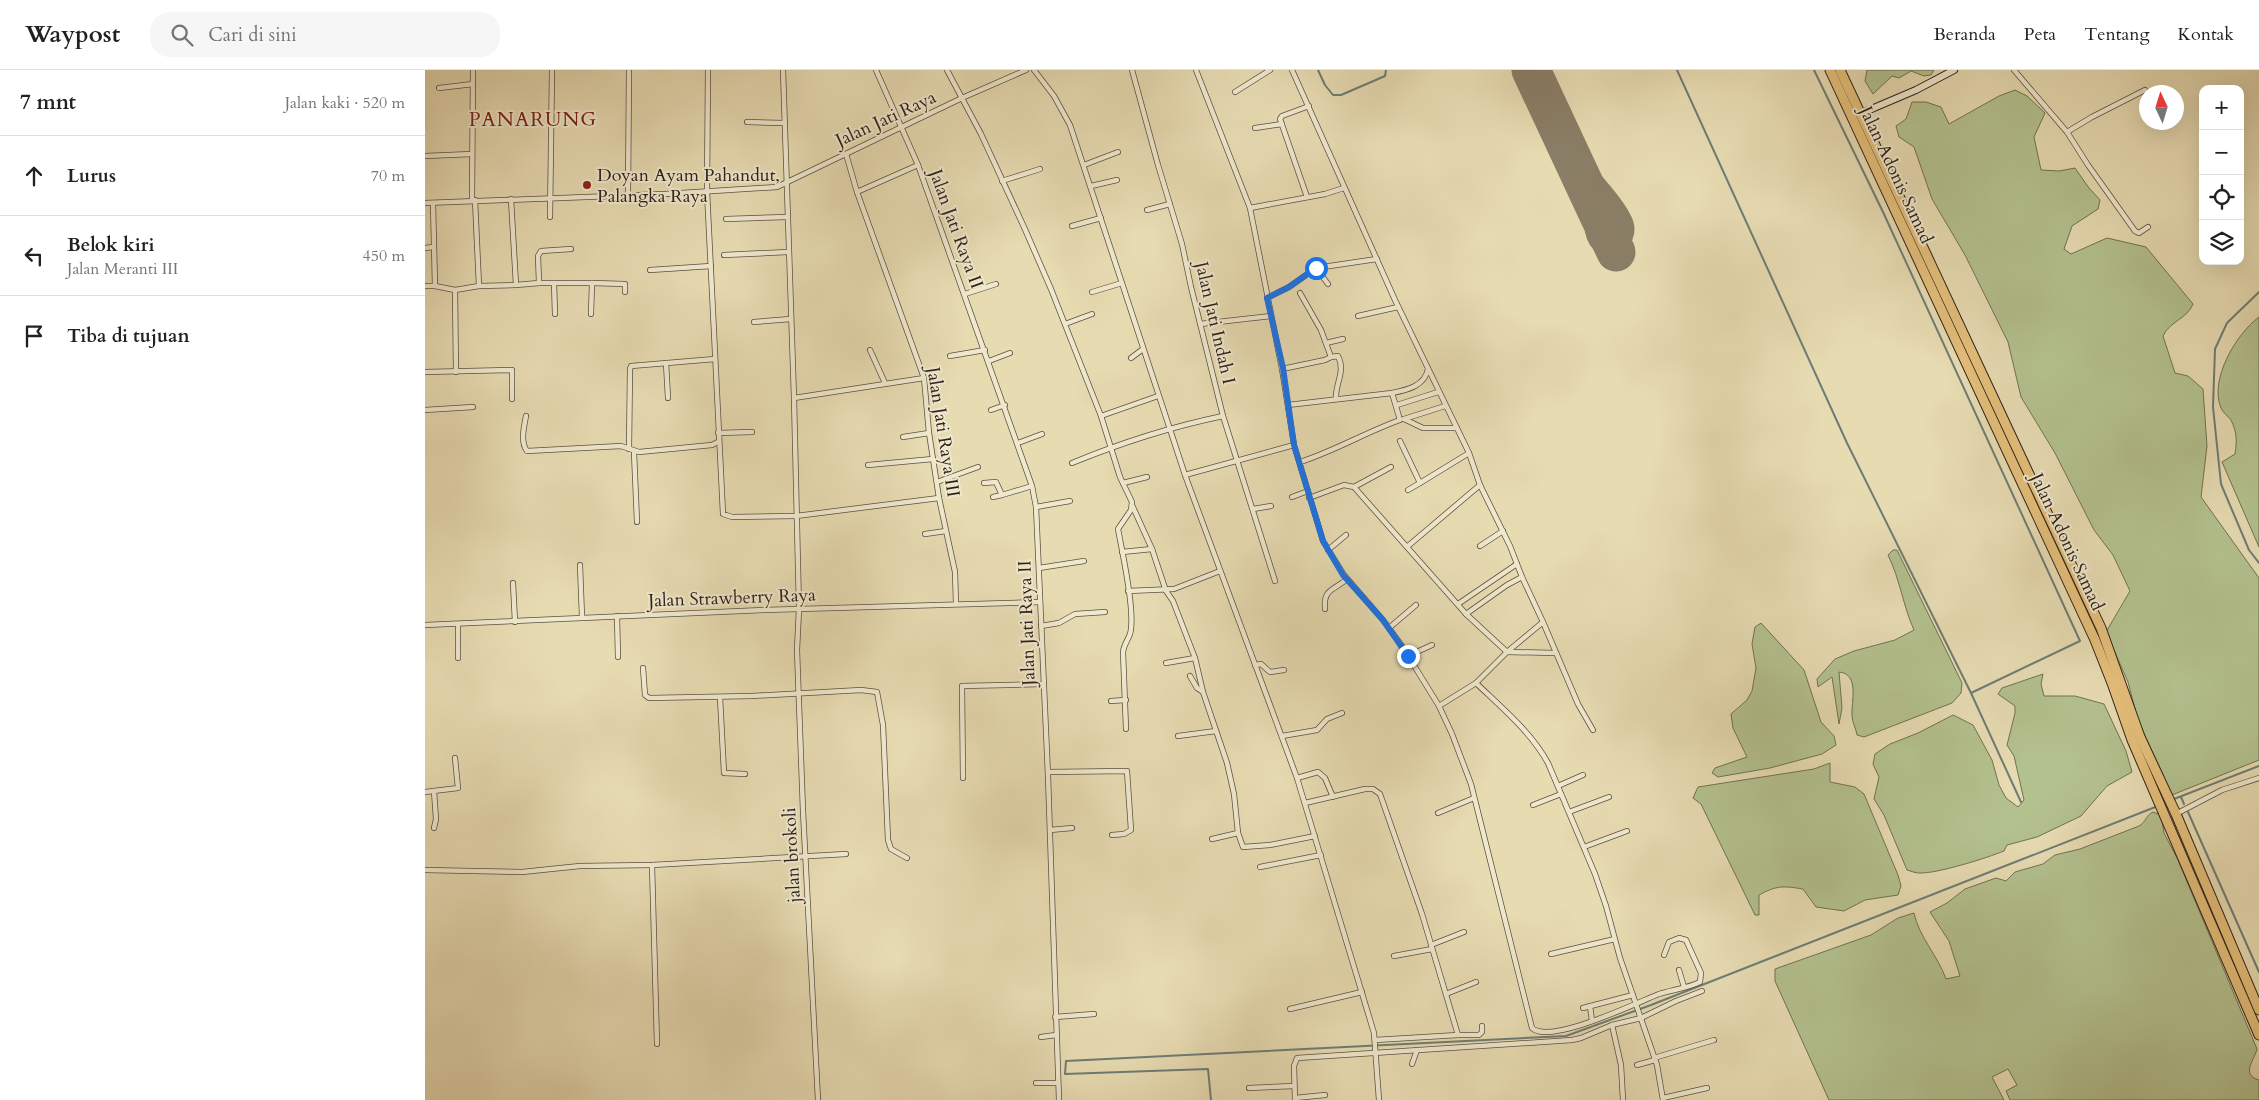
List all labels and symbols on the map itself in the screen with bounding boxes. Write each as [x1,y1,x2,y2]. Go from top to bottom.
street label: Jalan Jati Raya [829,85,941,154]
north arrow [2139,85,2184,130]
street label: Jalan Adonis Samad [1852,100,1939,248]
district label: PANARUNG [469,106,597,133]
place label: Doyan Ayam Pahandut, Palangka Raya [597,163,780,209]
street label: Jalan Jati Raya II [922,163,989,292]
marker: Doyan Ayam Pahandut, Palangka Raya [581,179,593,191]
street label: Jalan Jati Indah I [1188,256,1241,387]
route start [1305,257,1328,280]
street label: Jalan Jati Raya III [920,362,966,499]
street label: Jalan Adonis Samad [2023,467,2110,615]
street label: Jalan Jati Raya II [1012,560,1042,689]
street label: Jalan Strawberry Raya [645,583,816,614]
route end [1397,645,1420,668]
street label: jalan brokoli [777,807,807,906]

